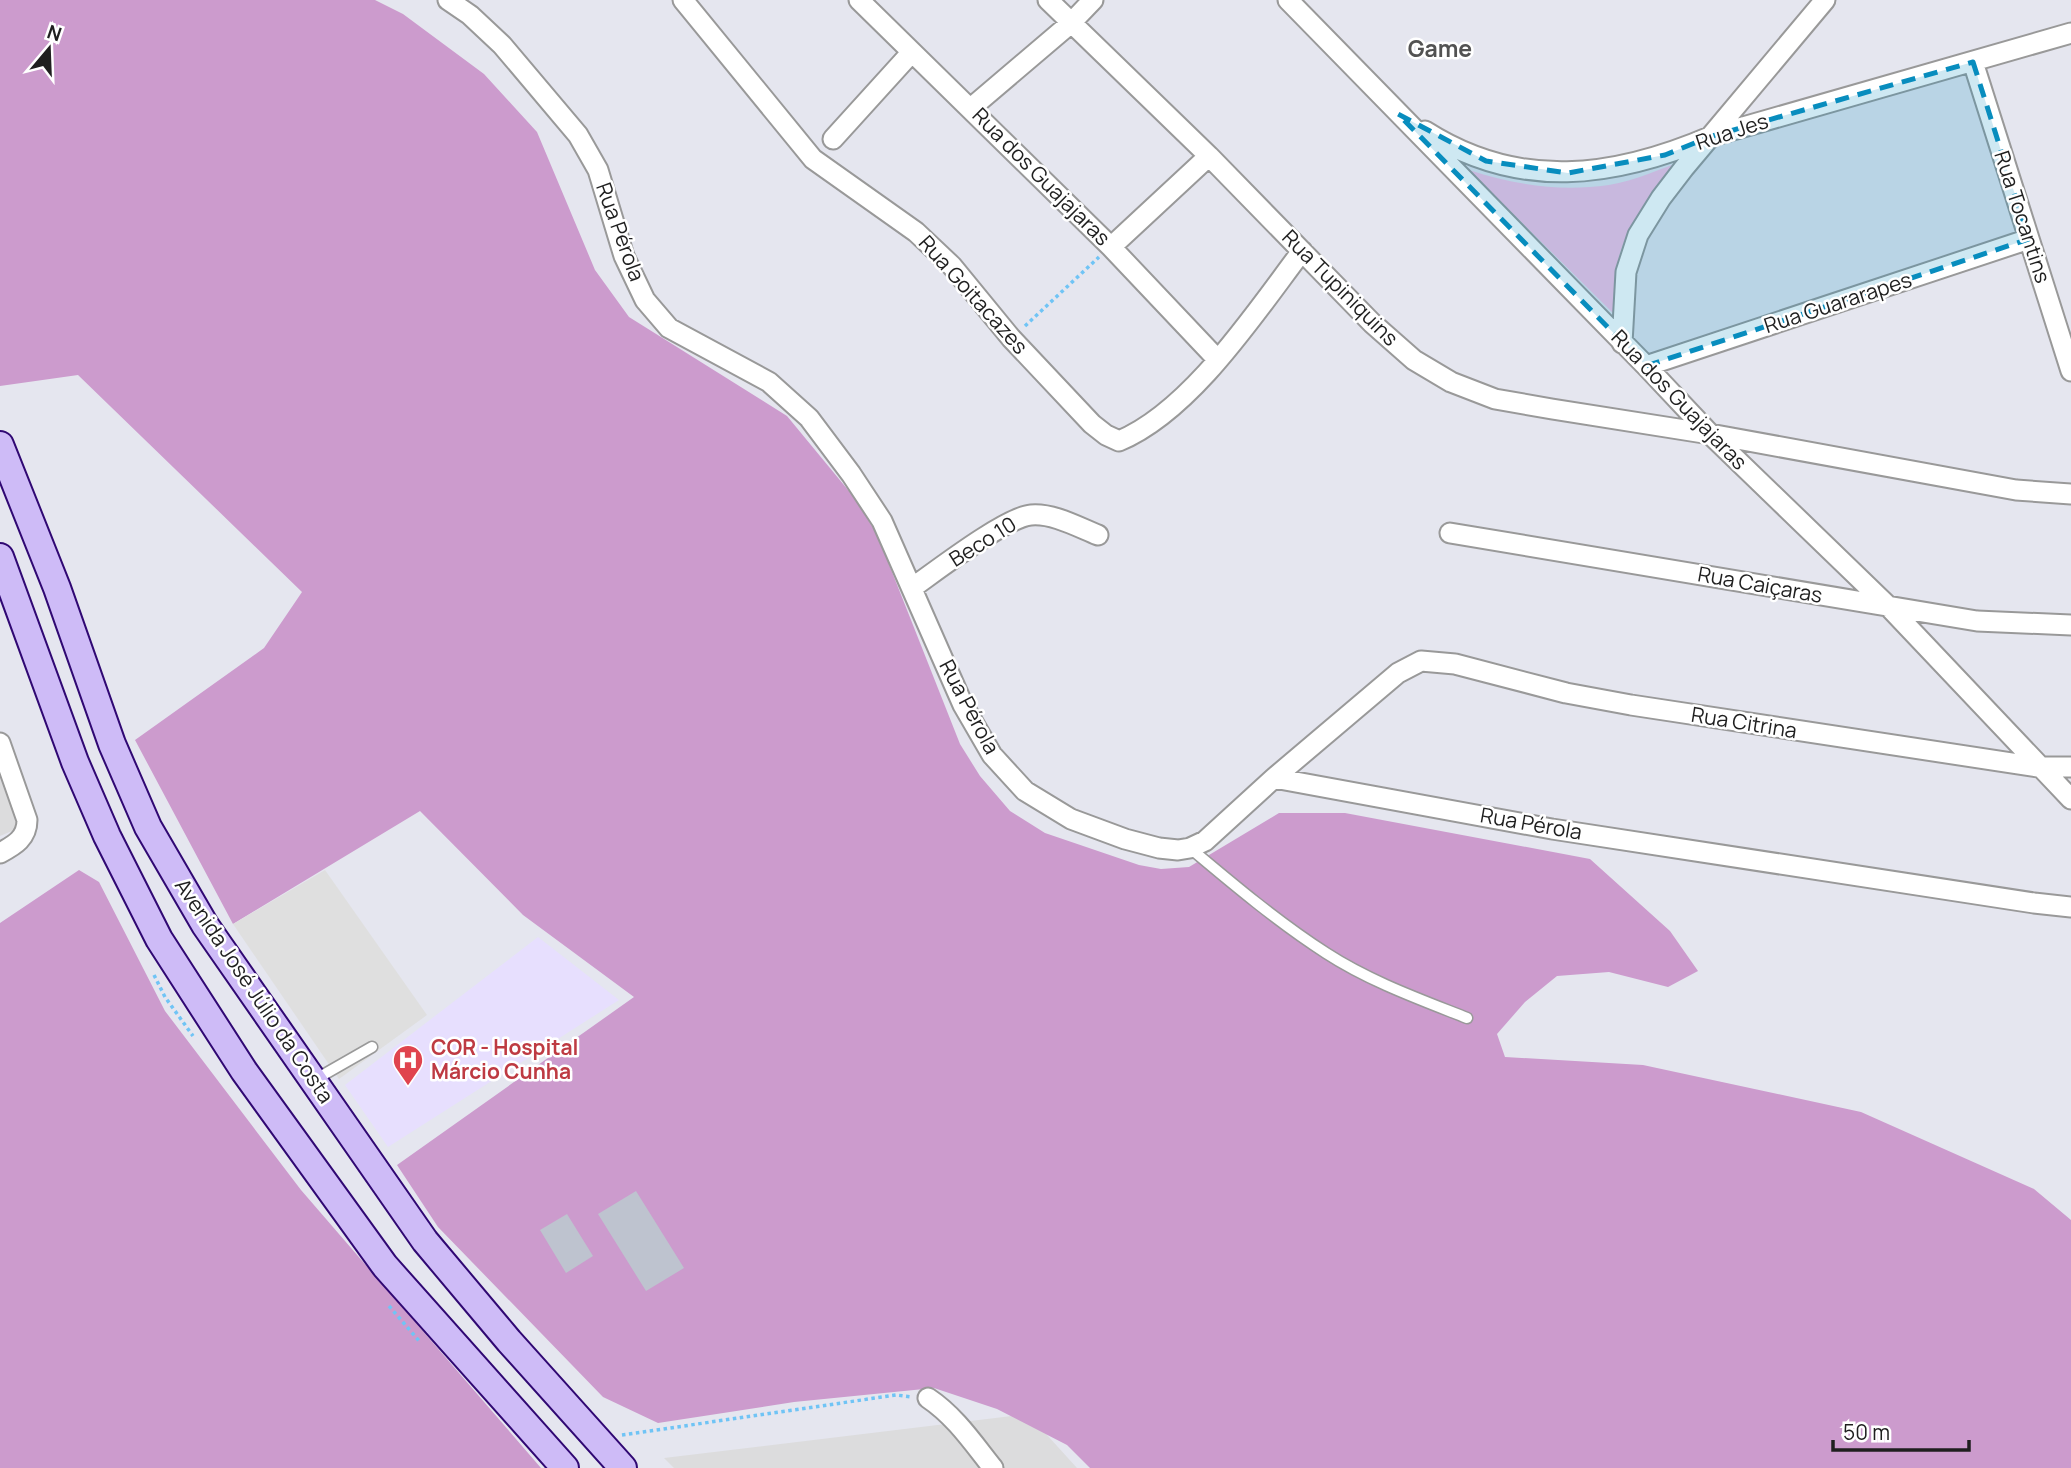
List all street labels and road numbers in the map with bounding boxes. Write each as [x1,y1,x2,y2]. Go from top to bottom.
street label: Rua dos Guajajaras [967,101,1117,251]
street label: Rua Jes [1692,106,1772,156]
street label: Rua Tocantins [1988,147,2057,286]
street label: Rua Pérola [590,179,652,285]
street label: Rua Tupiniquins [1277,223,1405,351]
street label: Rua Goitacazes [913,229,1035,360]
street label: Rua Guararapes [1760,265,1915,339]
street label: Rua dos Guajajaras [1606,323,1754,475]
street label: Beco 10 [944,510,1021,573]
street label: Rua Caiçaras [1696,559,1825,609]
street label: Rua Pérola [933,655,1006,759]
street label: Rua Citrina [1689,700,1799,744]
street label: Rua Pérola [1478,800,1584,846]
street label: Avenida José Júlio da Costa [169,873,341,1108]

